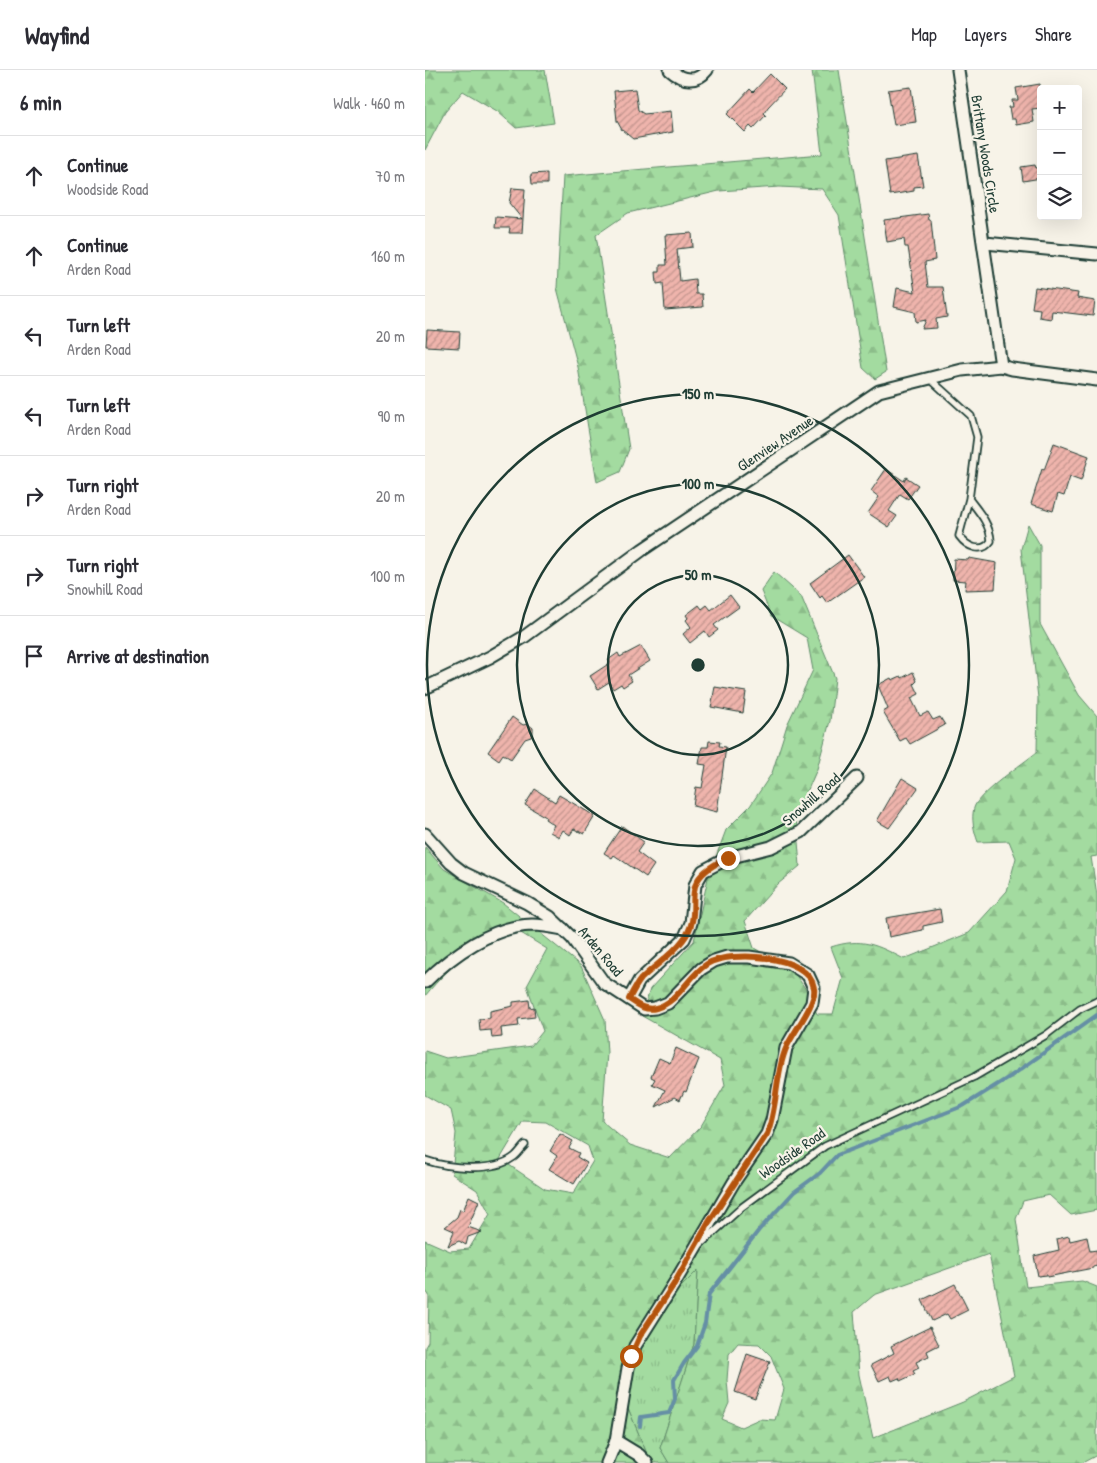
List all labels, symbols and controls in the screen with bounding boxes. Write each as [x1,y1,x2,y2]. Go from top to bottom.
text: Wayfind [25,19,89,51]
text: Map [911,22,937,47]
text: Layers [965,22,1007,47]
text: Share [1035,22,1072,47]
map controls [1037,85,1082,220]
button: + [1037,85,1082,130]
text: 6 min [20,88,62,117]
text: Walk · 460 m [333,92,405,114]
street label: Brittany Woods Circle [966,94,1006,214]
button: − [1037,130,1082,175]
text: Continue [67,152,128,178]
icon: ahead [20,162,48,190]
text: 70 m [375,165,405,187]
button: layers [1037,175,1082,220]
text: Woodside Road [67,178,148,200]
text: Continue [67,232,128,258]
icon: ahead [20,242,48,270]
text: 160 m [371,245,405,267]
text: Arden Road [67,258,131,280]
text: Turn left [67,312,130,338]
icon: left [20,322,48,350]
text: 20 m [376,325,405,347]
text: Arden Road [67,338,131,360]
text: 150 m [682,383,714,404]
text: Turn left [67,392,130,418]
icon: left [20,402,48,430]
text: 90 m [377,405,405,427]
street label: Glenview Avenue [733,410,817,476]
text: Arden Road [67,418,131,440]
text: Turn right [67,472,138,498]
text: 100 m [682,473,714,494]
icon: right [20,482,48,510]
text: 20 m [376,485,405,507]
text: Arden Road [67,498,131,520]
text: Turn right [67,552,138,578]
icon: right [20,562,48,590]
text: 50 m [685,564,711,585]
text: 100 m [370,565,405,587]
text: Snowhill Road [67,578,143,600]
icon: arrive [20,642,48,670]
text: Arrive at destination [67,643,209,669]
centre of rings [689,656,707,674]
street label: Snowhill Road [777,768,845,830]
route end [717,847,740,870]
street label: Arden Road [574,921,628,981]
street label: Woodside Road [755,1122,829,1183]
route start [620,1345,643,1368]

